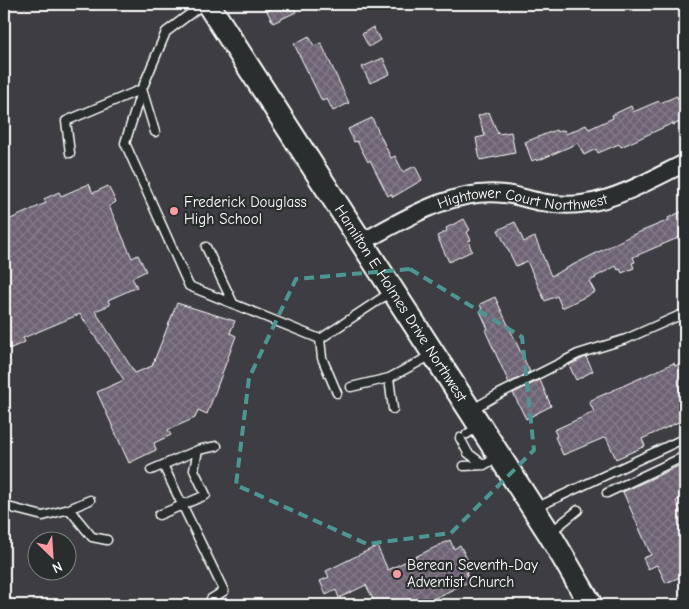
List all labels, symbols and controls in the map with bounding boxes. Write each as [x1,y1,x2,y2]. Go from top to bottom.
street label: Hightower Court Northwest [435,184,610,214]
place label: Frederick Douglass High School [184,193,307,228]
street label: Hamilton E Holmes Drive Northwest [331,202,471,406]
marker: Frederick Douglass High School [168,205,180,217]
north arrow [28,532,78,582]
place label: Berean Seventh-Day Adventist Church [407,556,538,591]
text: N [50,558,65,577]
marker: Berean Seventh-Day Adventist Church [391,568,403,580]

